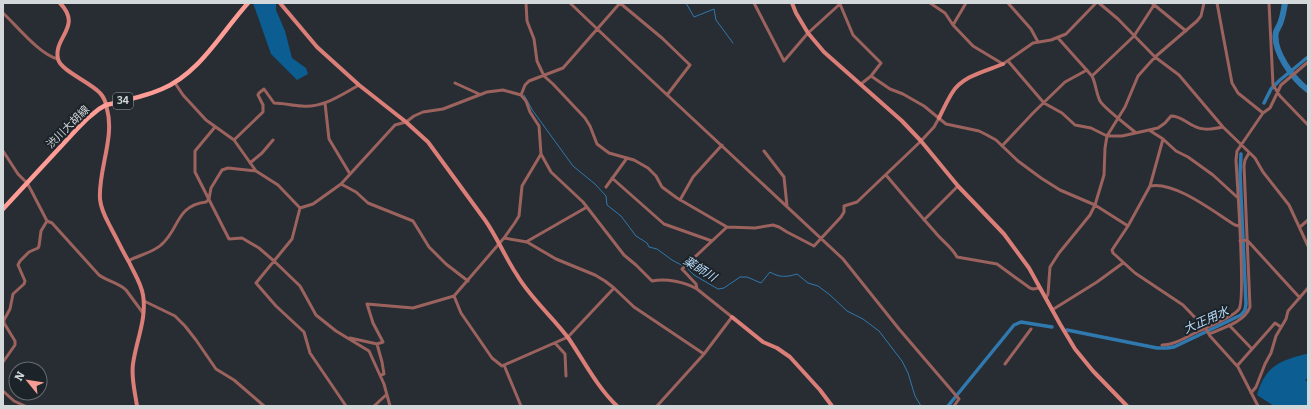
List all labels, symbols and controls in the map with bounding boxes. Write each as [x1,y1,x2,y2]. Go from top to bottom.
road number: 34 [113,93,133,109]
street label: 渋川大胡線 [44,103,92,151]
water label: 薬師川 [681,254,721,286]
water label: 大正用水 [1181,303,1233,336]
north arrow [8,361,48,401]
text: N [12,369,28,383]

